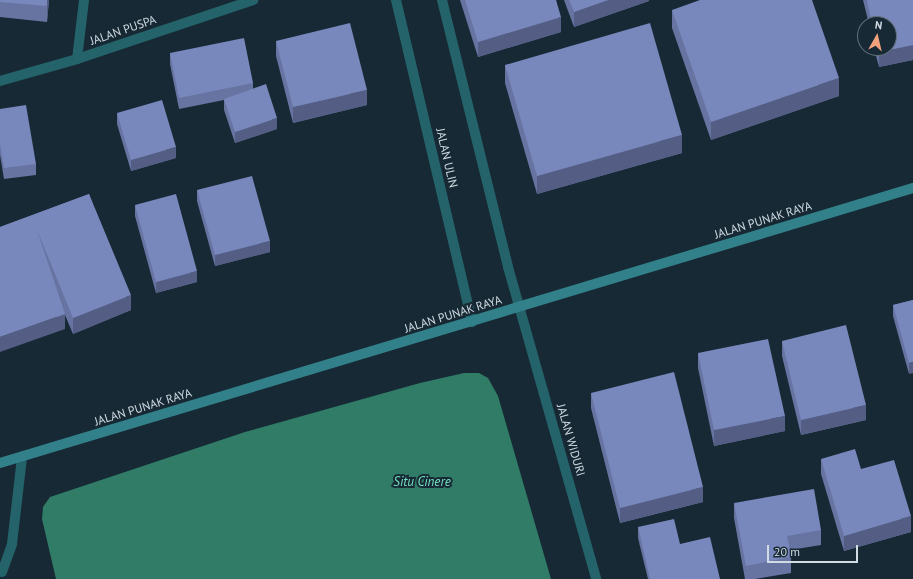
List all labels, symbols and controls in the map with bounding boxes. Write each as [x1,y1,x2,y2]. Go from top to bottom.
street label: JALAN PUSPA [88,12,158,48]
north arrow [857,16,897,56]
text: N [874,18,883,33]
street label: JALAN ULIN [433,127,461,189]
street label: JALAN PUNAK RAYA [713,198,813,242]
street label: JALAN PUNAK RAYA [403,292,503,336]
street label: JALAN PUNAK RAYA [93,385,193,429]
street label: JALAN WIDURI [554,402,588,478]
water label: Situ Cinere [393,474,451,490]
scale bar [769,537,860,563]
text: 20 m [774,544,800,559]

